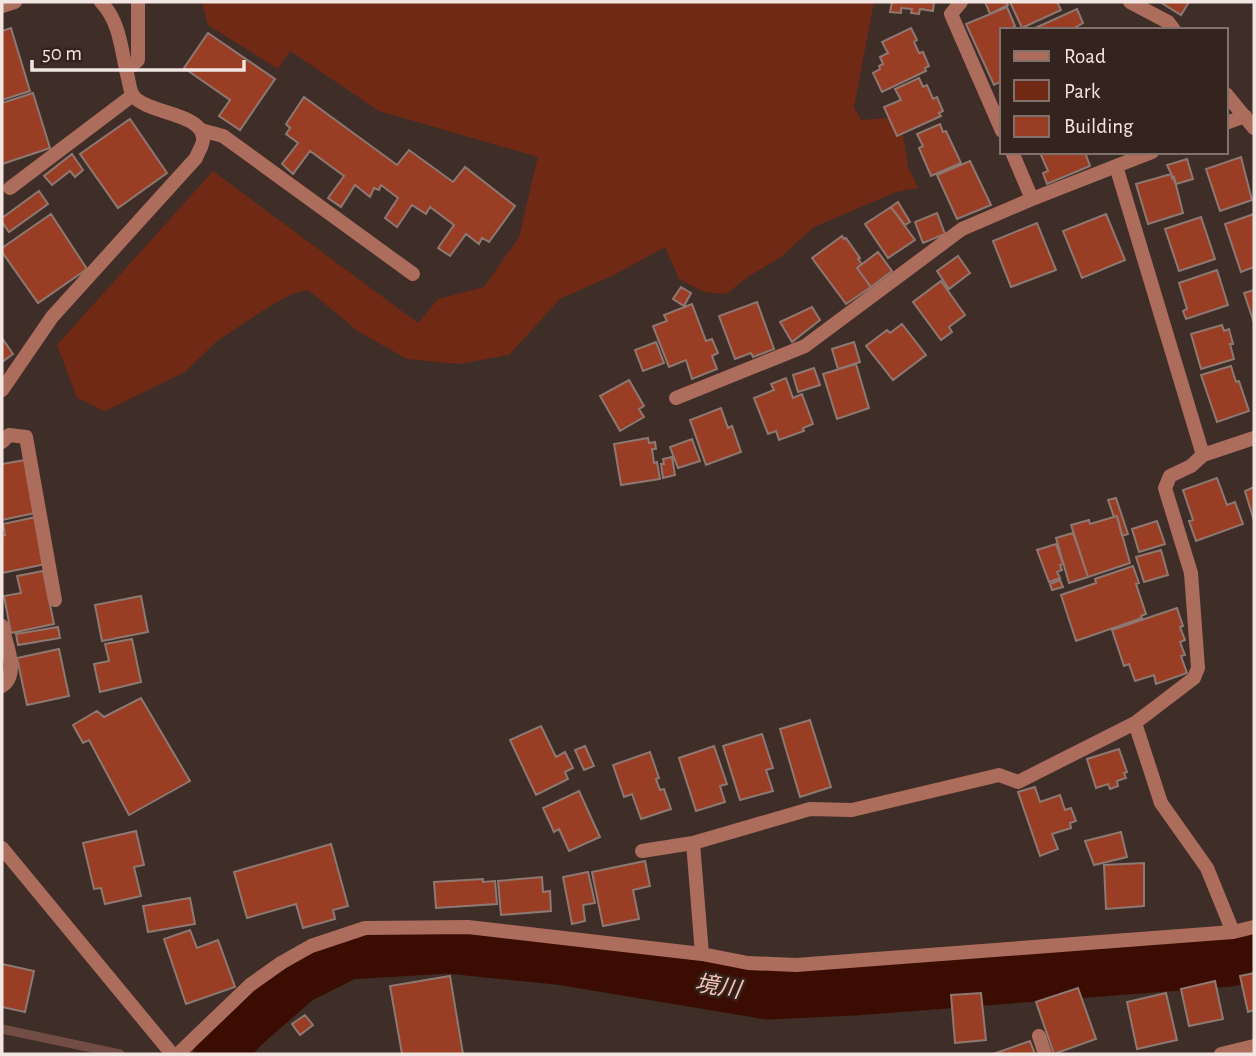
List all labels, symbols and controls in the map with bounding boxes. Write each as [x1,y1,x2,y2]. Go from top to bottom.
scale bar [32,28,243,72]
legend [1000,28,1228,154]
text: 50 m [42,43,82,64]
text: Road [1064,46,1106,67]
text: Park [1064,81,1101,102]
text: Building [1064,116,1134,137]
water label: 境川 [693,971,746,1003]

